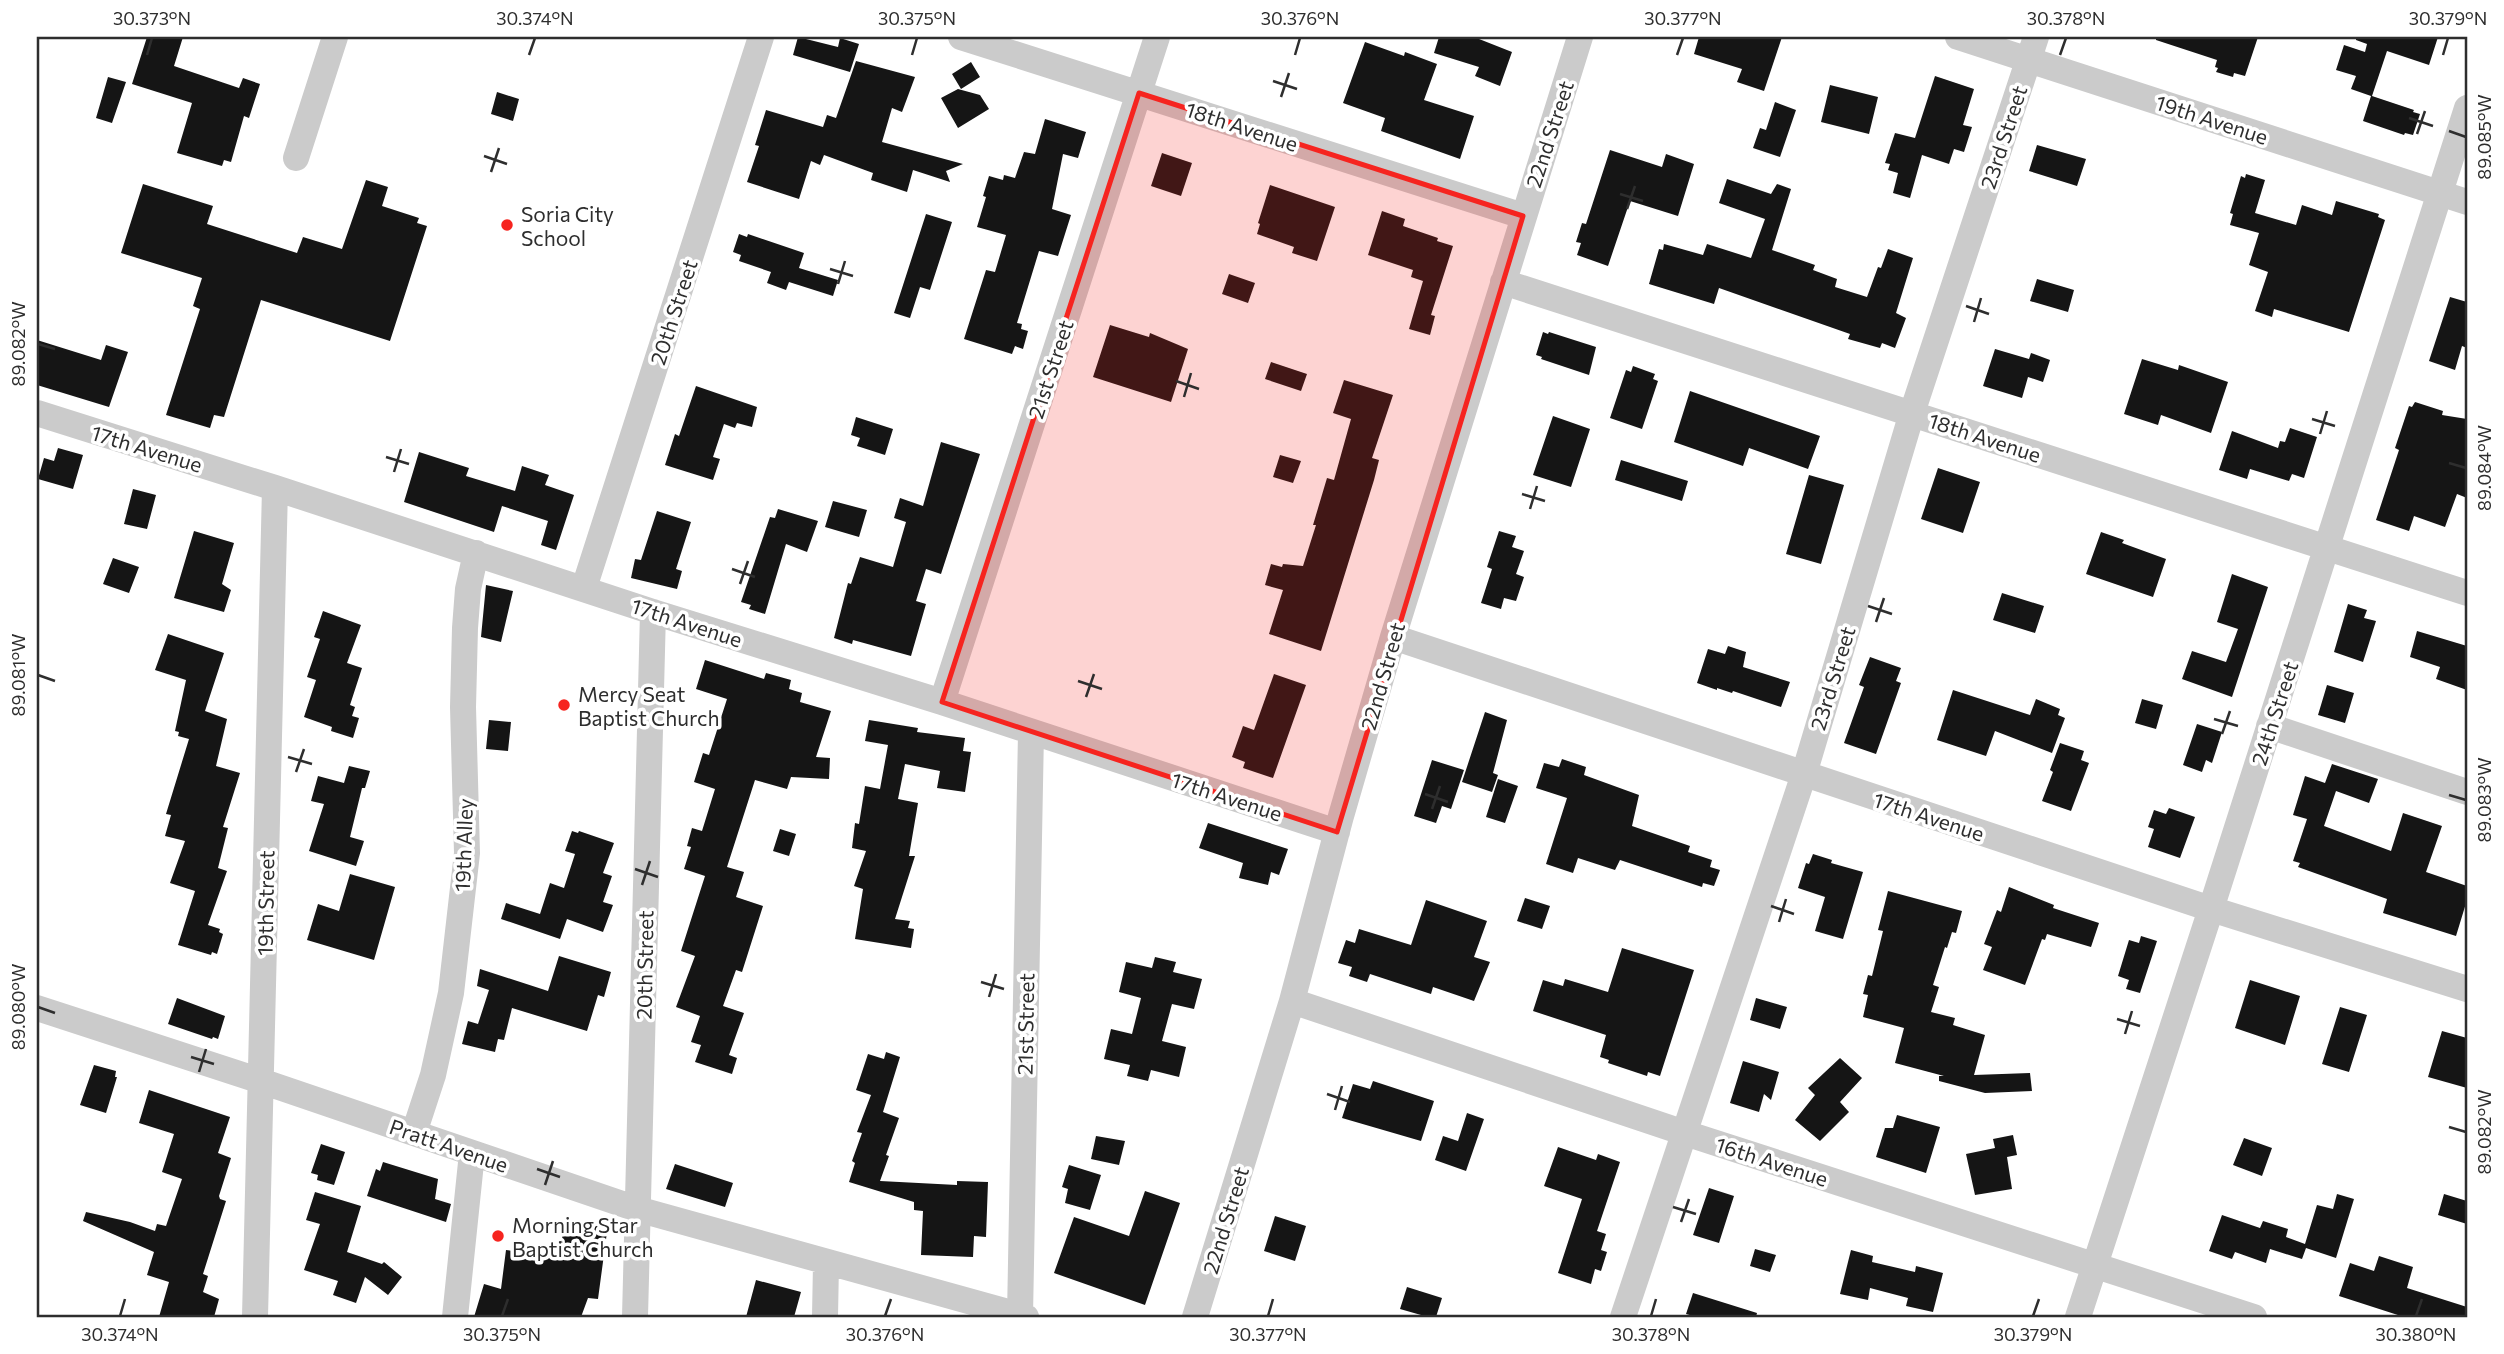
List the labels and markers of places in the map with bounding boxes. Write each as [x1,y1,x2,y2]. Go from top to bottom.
place label: Soria City School [521,201,614,250]
marker: Soria City School [499,217,515,233]
place label: Mercy Seat Baptist Church [578,681,720,730]
marker: Mercy Seat Baptist Church [556,697,572,713]
place label: Morning Star Baptist Church [512,1212,654,1261]
marker: Morning Star Baptist Church [490,1228,506,1244]

